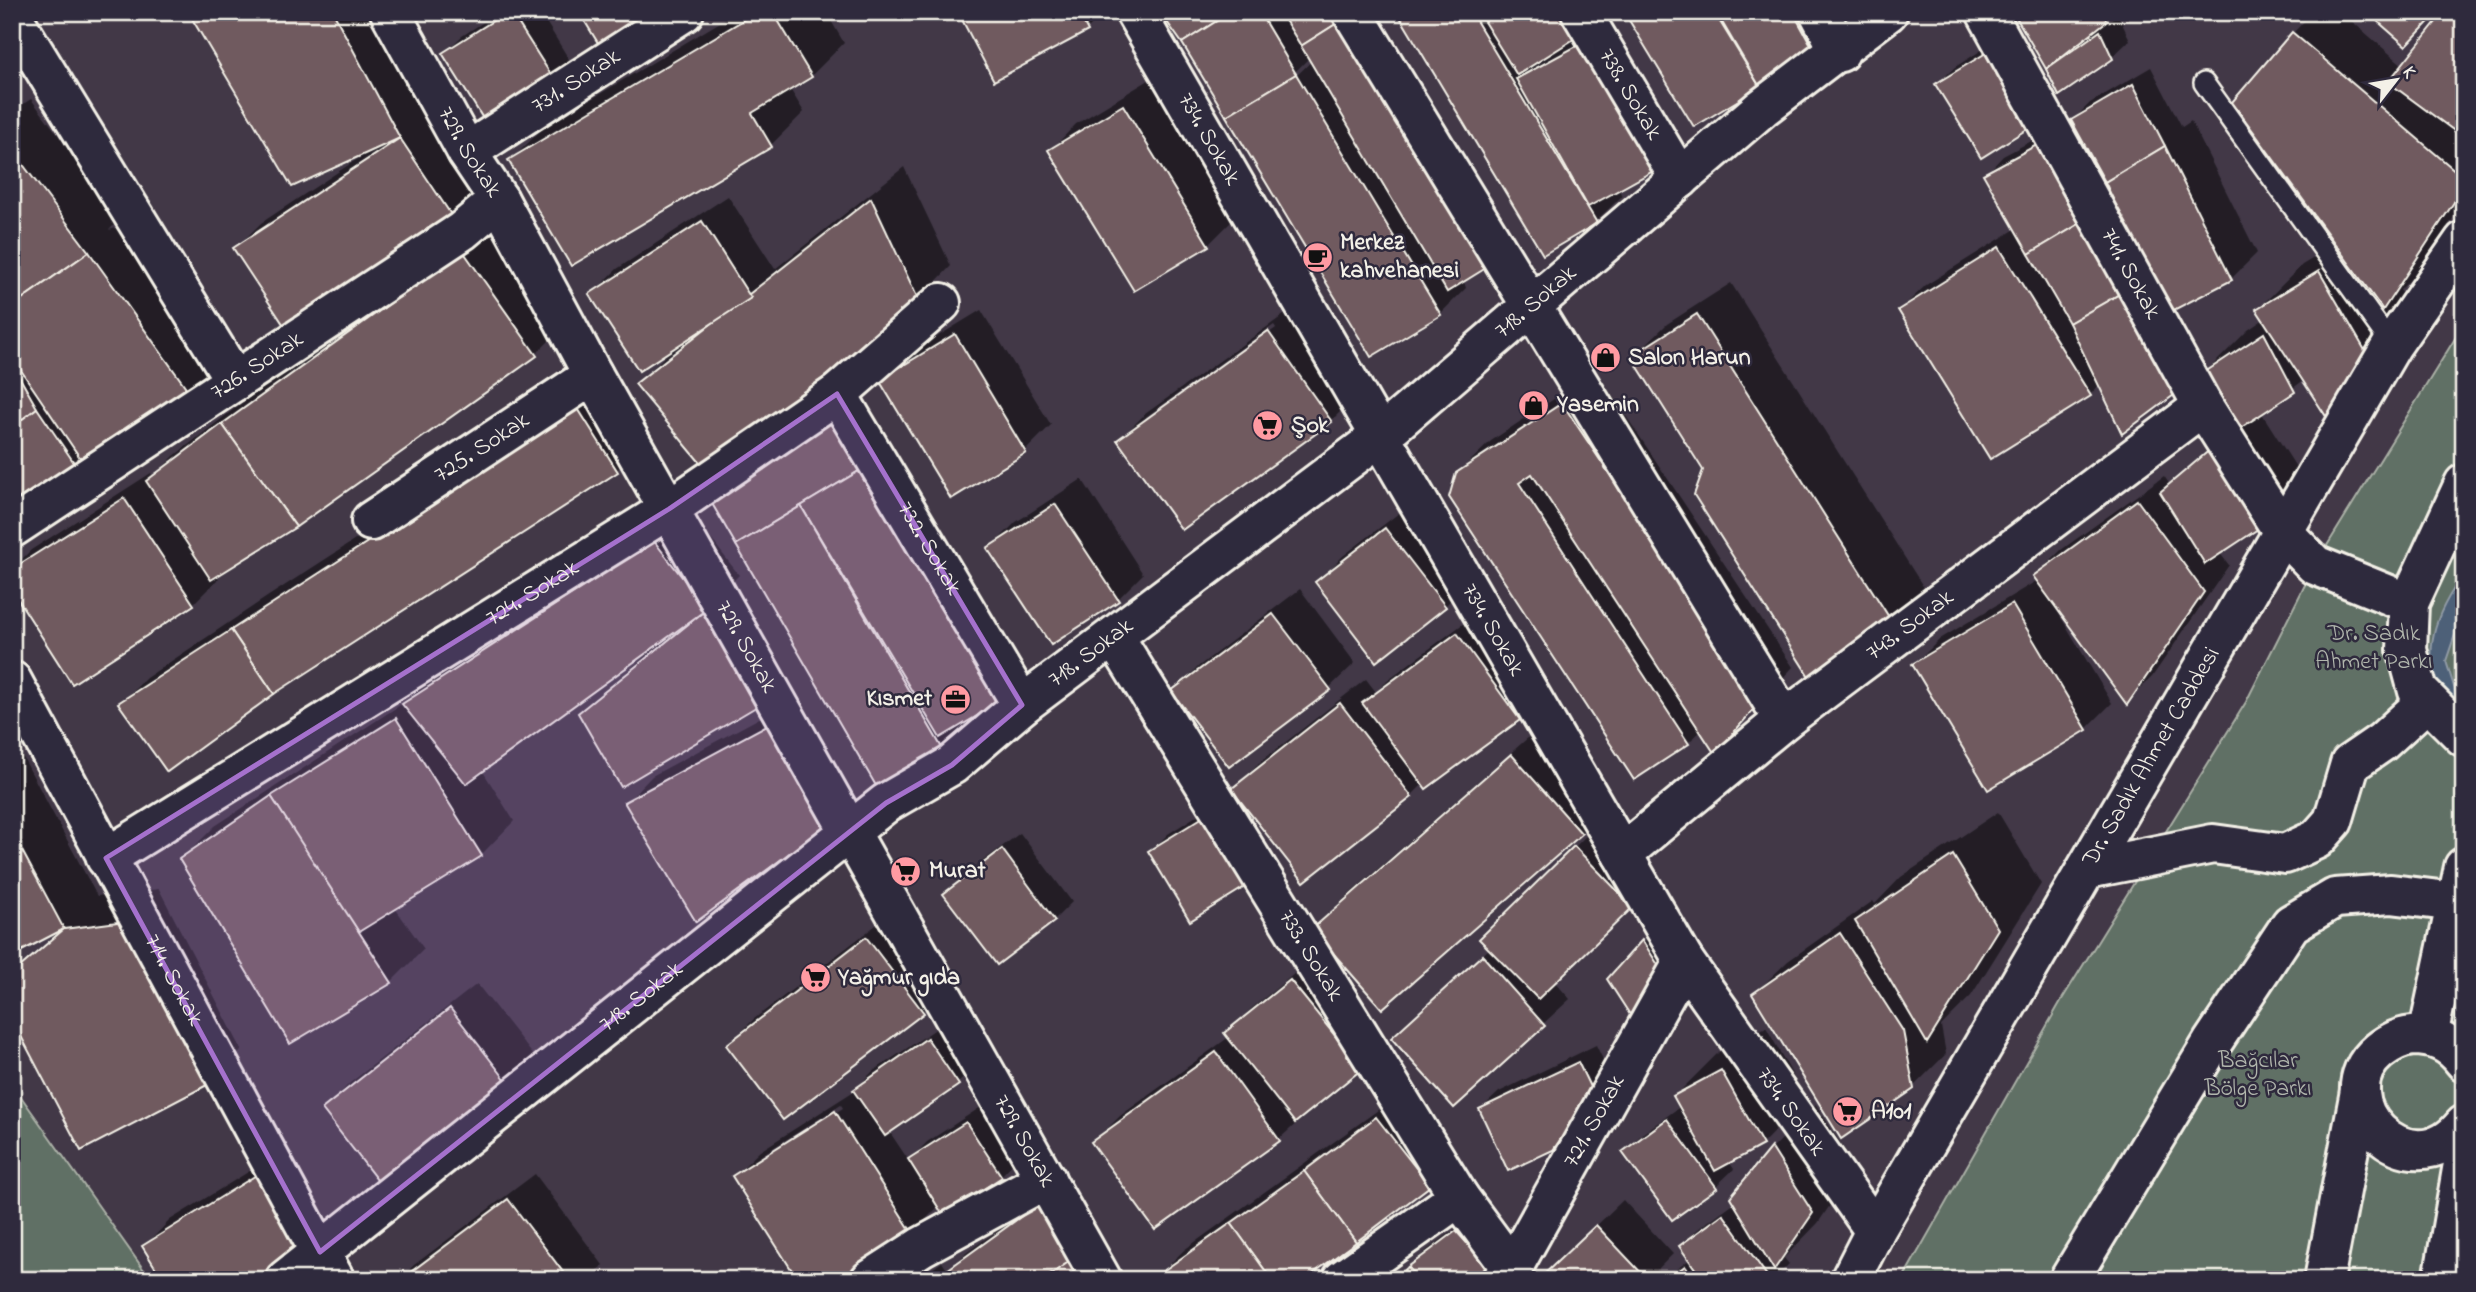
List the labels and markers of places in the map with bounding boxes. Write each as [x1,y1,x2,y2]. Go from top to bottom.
place label: Merkez kahvehanesi [1340,226,1459,289]
cafe icon: Merkez kahvehanesi [1300,240,1334,274]
shop icon: Salon Harun [1588,341,1622,375]
place label: Salon Harun [1628,341,1751,376]
shop icon: Yasemin [1517,388,1551,422]
place label: Yasemin [1556,388,1639,423]
supermarket icon: Şok [1251,409,1285,443]
place label: Şok [1291,409,1329,444]
place label: Kısmet [866,682,933,717]
office icon: Kısmet [938,682,972,716]
supermarket icon: Murat [889,854,923,888]
place label: Murat [929,854,987,889]
supermarket icon: Yağmur gıda [798,961,832,995]
place label: Yağmur gıda [837,961,960,997]
supermarket icon: A101 [1831,1095,1865,1129]
place label: A101 [1871,1095,1912,1130]

